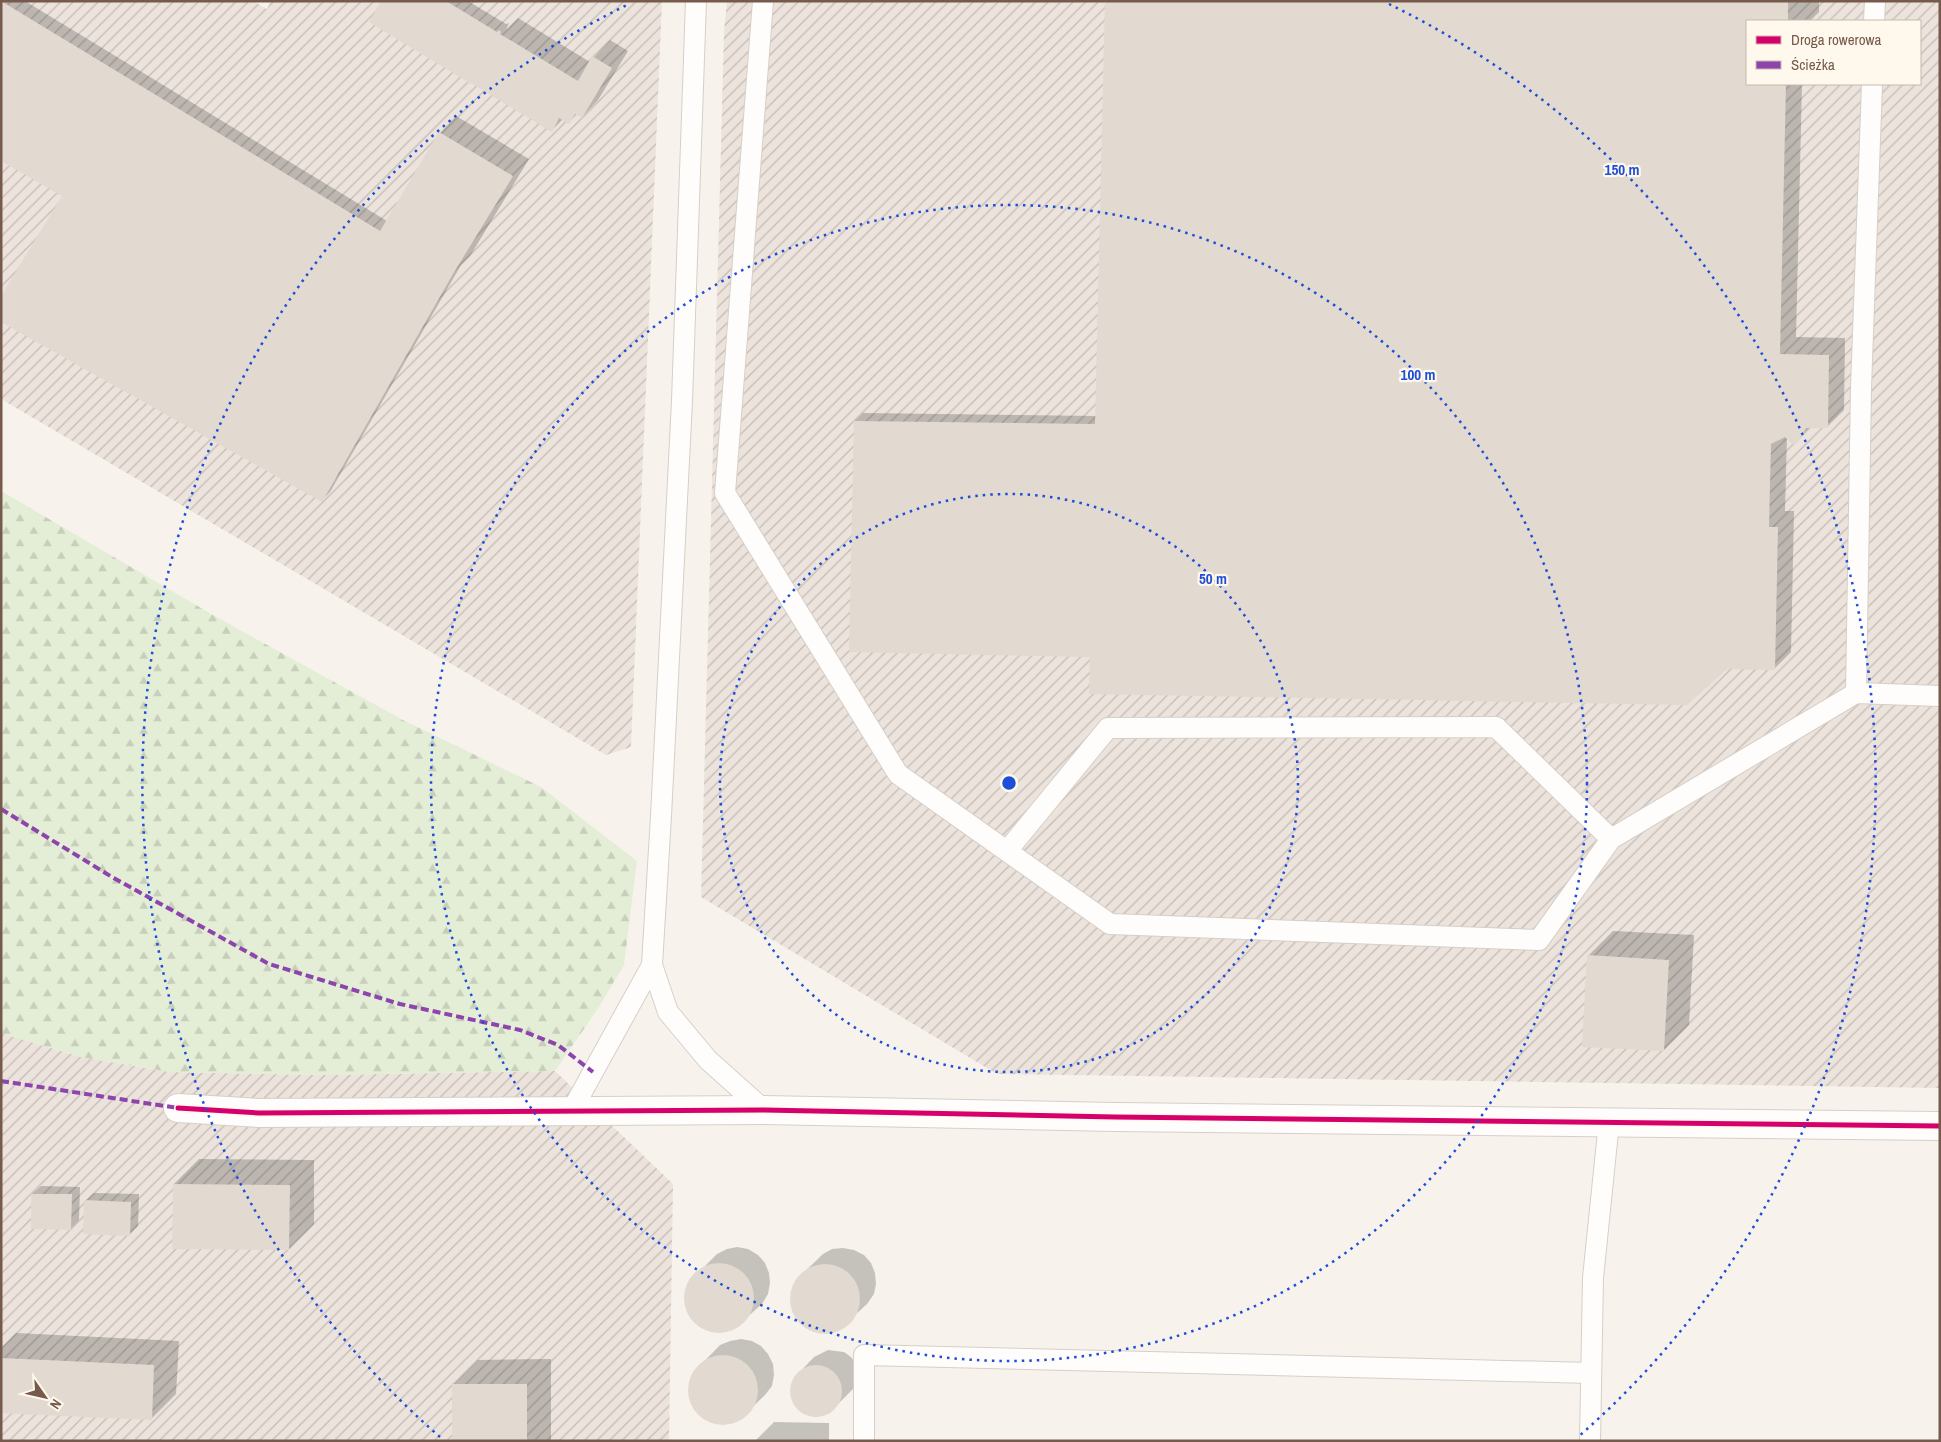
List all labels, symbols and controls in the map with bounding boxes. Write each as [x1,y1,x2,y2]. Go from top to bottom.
legend [1746,20,1921,85]
text: Droga rowerowa [1791,29,1881,50]
text: Ścieżka [1791,54,1835,75]
text: 150 m [1605,159,1639,180]
text: 100 m [1401,364,1435,385]
text: 50 m [1199,568,1227,589]
centre of rings [1000,774,1018,792]
north arrow [20,1372,70,1422]
text: N [46,1396,66,1413]

